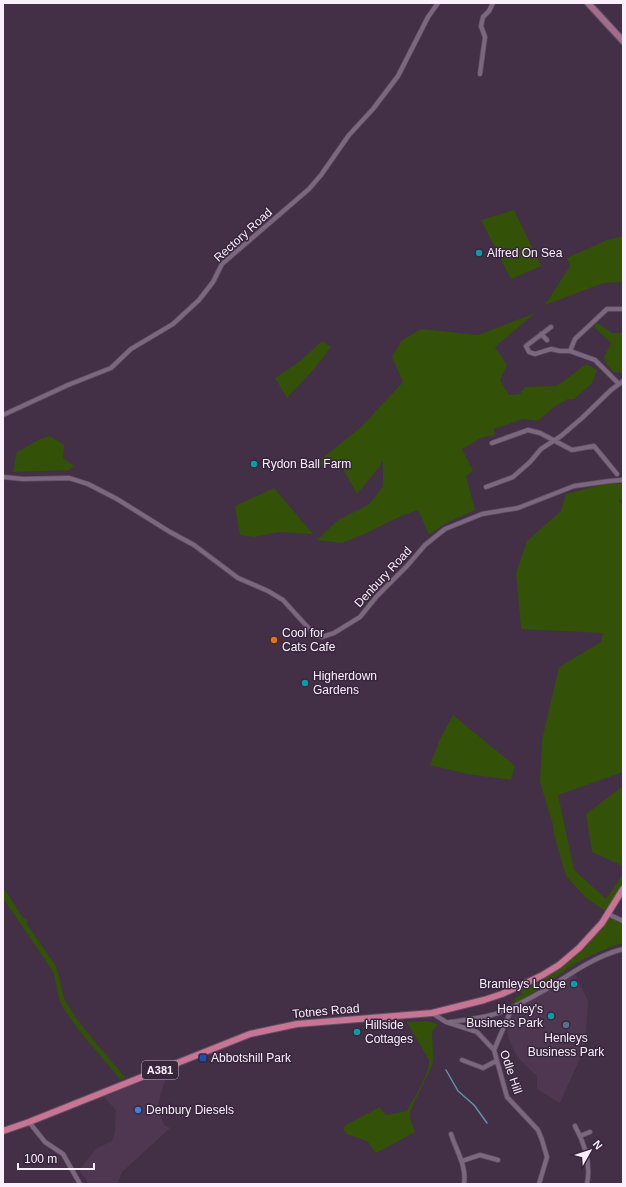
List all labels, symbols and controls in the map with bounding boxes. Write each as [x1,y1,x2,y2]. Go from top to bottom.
street label: Rectory Road [211,205,275,265]
place label: Alfred On Sea [487,246,563,260]
marker: Alfred On Sea [474,248,484,258]
place label: Rydon Ball Farm [262,457,351,471]
marker: Rydon Ball Farm [249,459,259,469]
street label: Denbury Road [351,544,415,610]
place label: Cool for Cats Cafe [282,626,336,654]
marker: Cool for Cats Cafe [269,635,279,645]
place label: Higherdown Gardens [313,669,377,697]
marker: Higherdown Gardens [300,678,310,688]
place label: Bramleys Lodge [479,977,566,991]
marker: Bramleys Lodge [569,979,579,989]
street label: Totnes Road [292,1001,360,1021]
place label: Henley's Business Park [466,1002,544,1030]
marker: Henley's Business Park [546,1011,556,1021]
place label: Hillside Cottages [365,1018,413,1046]
marker: Henleys Business Park [561,1020,571,1030]
marker: Hillside Cottages [352,1027,362,1037]
place label: Henleys Business Park [528,1031,605,1059]
street label: Odle Hill [497,1048,525,1096]
place label: Abbotshill Park [211,1051,292,1065]
marker: Abbotshill Park [198,1053,208,1063]
road number: A381 [142,1061,178,1079]
place label: Denbury Diesels [146,1103,234,1117]
marker: Denbury Diesels [133,1105,143,1115]
north arrow [570,1131,610,1171]
text: N [591,1138,605,1152]
scale bar [18,1145,94,1171]
text: 100 m [24,1152,57,1166]

